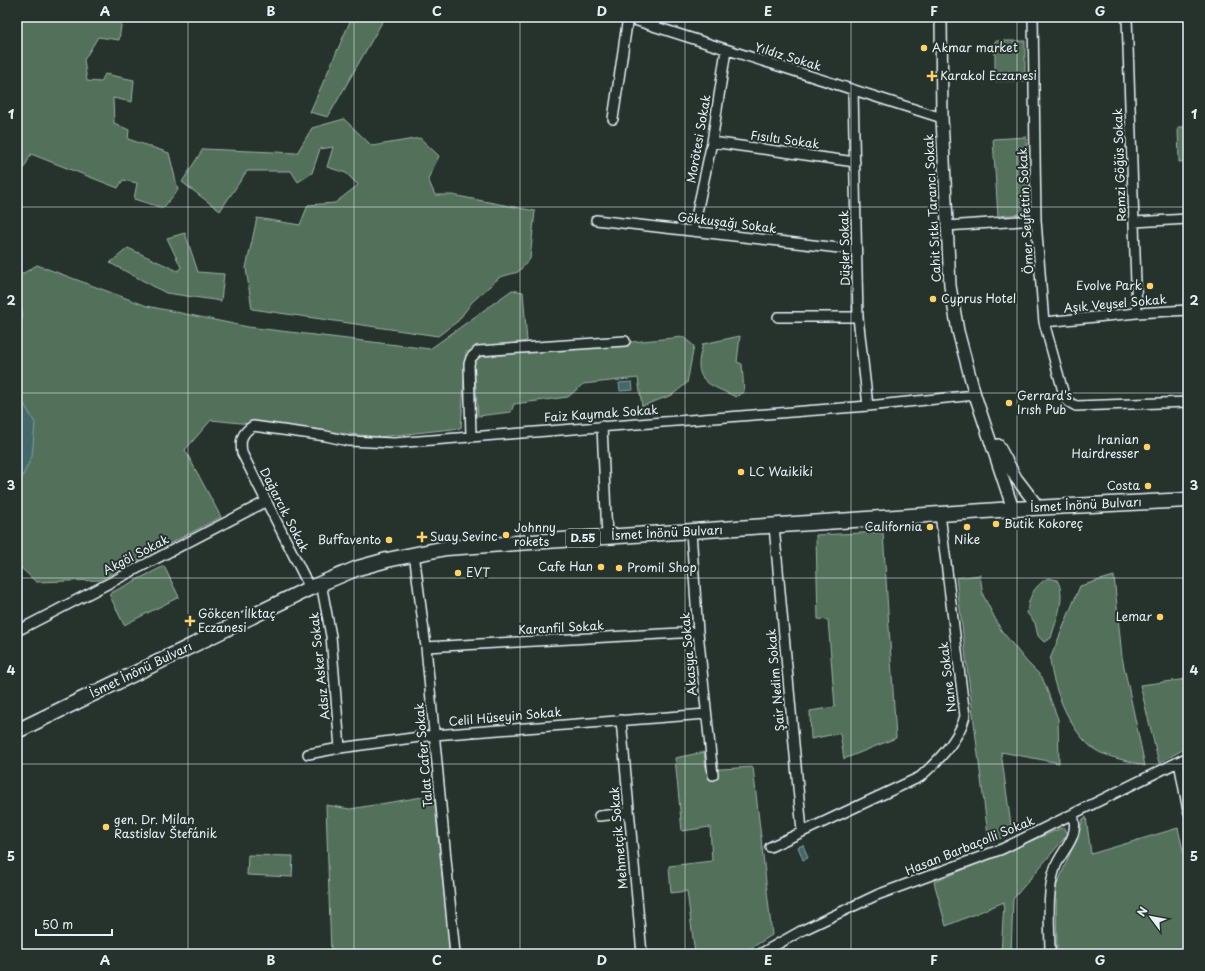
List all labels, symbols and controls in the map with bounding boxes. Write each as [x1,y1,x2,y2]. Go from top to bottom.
text: A [100,1,110,20]
text: B [267,1,276,20]
text: C [432,1,442,20]
text: D [597,1,607,20]
text: E [764,1,772,20]
text: F [930,1,938,20]
text: G [1095,1,1105,20]
street label: Yıldız Sokak [753,37,824,75]
place label: Akmar market [932,38,1018,56]
marker: Akmar market [919,43,929,53]
place label: Karakol Eczanesi [940,66,1037,84]
marker: Karakol Eczanesi [927,71,937,81]
street label: Morötesi Sokak [681,93,715,185]
text: 1 [8,104,14,123]
text: 1 [1191,104,1197,123]
street label: Remzi Göğüs Sokak [1108,108,1130,222]
street label: Fısıltı Sokak [750,125,821,153]
street label: Cahit Sıtkı Tarancı Sokak [919,133,945,283]
street label: Ömer Seyfettin Sokak [1013,147,1037,275]
street label: Gökkuşağı Sokak [677,207,778,237]
street label: Düşler Sokak [834,210,854,286]
place label: Evolve Park [1076,276,1142,294]
marker: Evolve Park [1145,281,1155,291]
place label: Cyprus Hotel [941,289,1016,307]
text: 2 [6,290,16,309]
street label: Aşık Veysel Sokak [1063,290,1167,316]
text: 2 [1189,290,1199,309]
marker: Cyprus Hotel [928,294,938,304]
place label: Gerrard's Irısh Pub [1017,386,1073,418]
marker: Gerrard's Irısh Pub [1004,398,1014,408]
street label: Faiz Kaymak Sokak [543,400,659,426]
place label: Iranian Hairdresser [1072,430,1139,462]
marker: Iranian Hairdresser [1142,442,1152,452]
place label: LC Waikiki [749,462,813,480]
street label: Dağarcık Sokak [256,464,314,555]
marker: LC Waikiki [736,467,746,477]
text: 3 [7,475,16,494]
text: 3 [1190,475,1199,494]
place label: Costa [1107,476,1141,494]
marker: Costa [1143,481,1153,491]
street label: İsmet İnönü Bulvarı [1030,492,1142,516]
place label: Butik Kokoreç [1004,514,1083,532]
place label: California [865,517,923,535]
place label: Johnny rokets [514,518,556,550]
marker: Butik Kokoreç [991,519,1001,529]
street label: İsmet İnönü Bulvarı [611,520,723,544]
marker: California [925,522,935,532]
marker: Nike [962,522,972,532]
place label: Suay Sevinc [430,527,497,545]
road number: D.55 [566,529,600,547]
street label: Akgöl Sokak [99,530,172,578]
place label: Buffavento [318,530,381,548]
marker: Johnny rokets [501,530,511,540]
place label: Nike [954,530,980,548]
marker: Suay Sevinc [417,532,427,542]
marker: Buffavento [384,535,394,545]
place label: Cafe Han [538,557,593,575]
place label: Promil Shop [627,558,697,576]
marker: Cafe Han [596,562,606,572]
place label: EVT [466,563,491,581]
marker: Promil Shop [614,563,624,573]
marker: EVT [453,568,463,578]
place label: Gökcen İlktaç Eczanesi [198,604,276,636]
place label: Lemar [1116,607,1153,625]
street label: Adsız Asker Sokak [304,611,334,721]
street label: Akasya Sokak [675,611,701,697]
marker: Lemar [1155,612,1165,622]
marker: Gökcen İlktaç Eczanesi [185,616,195,626]
street label: Karanfil Sokak [518,616,604,638]
street label: Şair Nedim Sokak [762,628,788,732]
street label: İsmet İnönü Bulvarı [86,637,195,702]
street label: Nane Sokak [934,641,960,713]
text: 4 [7,660,16,679]
text: 4 [1190,660,1199,679]
street label: Talat Cafer Sokak [409,702,437,808]
street label: Celil Hüseyin Sokak [448,702,562,730]
street label: Mehmetçik Sokak [605,786,631,890]
place label: gen. Dr. Milan Rastislav Štefánik [114,810,217,842]
street label: Hasan Barbaçolli Sokak [902,811,1037,879]
marker: gen. Dr. Milan Rastislav Štefánik [101,822,111,832]
text: 5 [7,846,15,865]
text: 5 [1190,846,1198,865]
north arrow [1131,897,1171,937]
text: N [1133,903,1152,920]
scale bar [36,911,112,937]
text: 50 m [42,915,73,933]
text: A [100,950,110,969]
text: B [267,950,276,969]
text: C [432,950,442,969]
text: D [597,950,607,969]
text: E [764,950,772,969]
text: F [930,950,938,969]
text: G [1095,950,1105,969]

